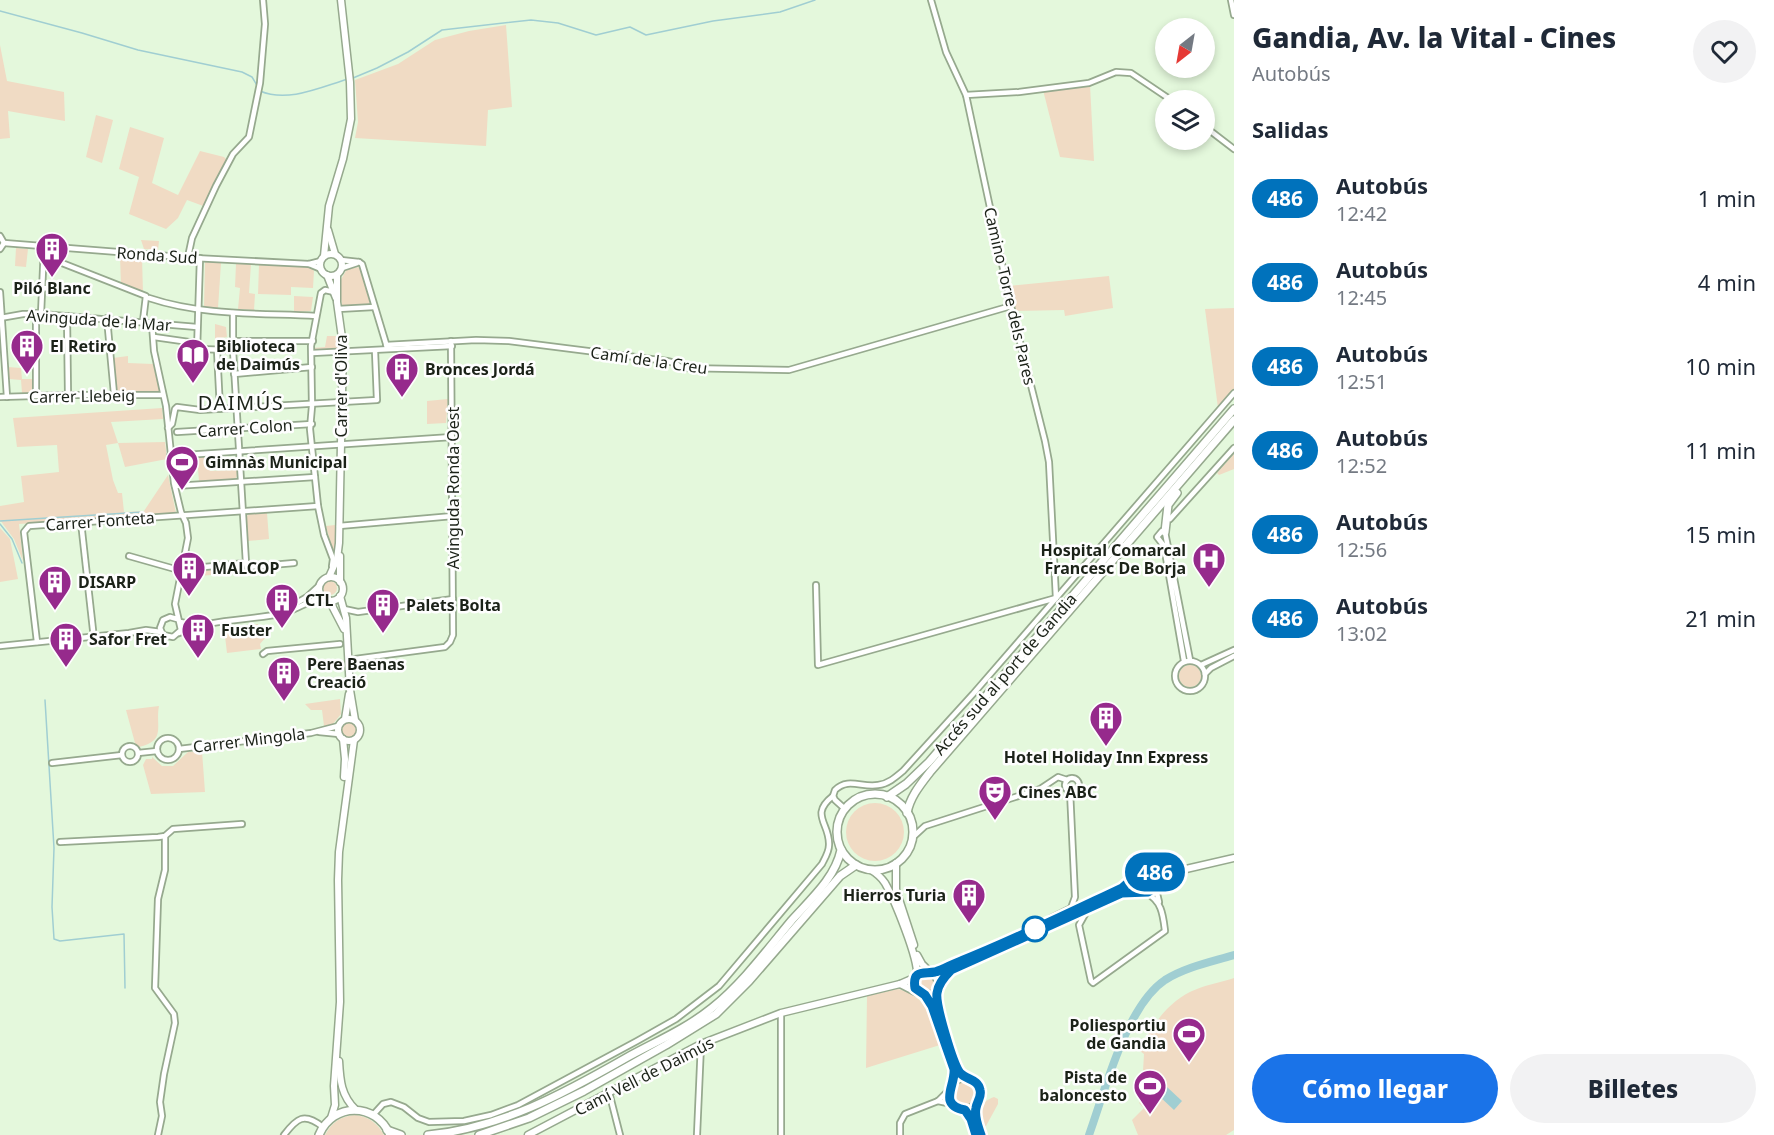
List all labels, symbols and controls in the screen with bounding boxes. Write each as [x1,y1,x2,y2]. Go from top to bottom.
north arrow [1155,18,1215,78]
map controls [1155,18,1215,150]
text: Gandia, Av. la Vital - Cines [1252,18,1616,56]
button: heart [1693,20,1756,83]
text: Autobús [1252,60,1331,87]
button: layers [1155,90,1215,150]
text: Salidas [1252,114,1329,144]
text: Autobús [1336,170,1428,200]
text: 1 min [1698,183,1756,213]
text: 486 [1267,184,1303,212]
text: 12:42 [1336,200,1387,227]
street label: Camino Torre dels Pares [979,205,1041,387]
building icon: Piló Blanc [34,231,70,278]
street label: Ronda Sud [116,241,198,269]
text: Autobús [1336,254,1428,284]
text: 4 min [1698,267,1756,297]
text: 486 [1267,268,1303,296]
place label: Piló Blanc [13,277,91,299]
text: 12:45 [1336,284,1387,311]
street label: Avinguda de la Mar [26,304,173,336]
building icon: El Retiro [9,328,45,375]
street label: Carrer d'Oliva [330,334,352,438]
place label: El Retiro [50,335,117,357]
place label: Biblioteca de Daimús [216,335,300,375]
library icon: Biblioteca de Daimús [175,337,211,384]
text: Autobús [1336,338,1428,368]
street label: Camí de la Creu [589,341,709,379]
building icon: Bronces Jordá [384,351,420,398]
text: 10 min [1685,351,1756,381]
text: 486 [1267,352,1303,380]
place label: Bronces Jordá [425,358,535,380]
text: 12:51 [1336,368,1387,395]
street label: Carrer Llebeig [29,384,135,408]
district label: DAIMÚS [198,389,284,416]
street label: Avinguda Ronda Oest [442,407,464,569]
street label: Carrer Colon [197,414,293,442]
text: Autobús [1336,422,1428,452]
text: 11 min [1685,435,1756,465]
text: 486 [1267,436,1303,464]
sports icon: Gimnàs Municipal [164,444,200,491]
place label: Gimnàs Municipal [205,451,347,473]
text: 12:52 [1336,452,1387,479]
street label: Carrer Fonteta [45,506,155,536]
text: Autobús [1336,506,1428,536]
text: 15 min [1685,519,1756,549]
text: 486 [1267,520,1303,548]
text: 12:56 [1336,536,1387,563]
place label: Hospital Comarcal Francesc De Borja [1040,539,1186,579]
hospital icon: Hospital Comarcal Francesc De Borja [1191,541,1227,588]
building icon: MALCOP [171,550,207,597]
place label: MALCOP [212,557,279,579]
building icon: DISARP [37,564,73,611]
place label: DISARP [78,571,136,593]
building icon: CTL [264,582,300,629]
building icon: Palets Bolta [365,587,401,634]
street label: Accés sud al port de Gandia [929,588,1081,760]
place label: CTL [305,589,334,611]
text: Autobús [1336,590,1428,620]
place label: Palets Bolta [406,594,501,616]
text: 21 min [1685,603,1756,633]
text: 486 [1267,604,1303,632]
building icon: Fuster [180,612,216,659]
place label: Fuster [221,619,272,641]
text: 13:02 [1336,620,1387,647]
building icon: Safor Fret [48,621,84,668]
place label: Safor Fret [89,628,167,650]
place label: Pere Baenas Creació [307,653,405,693]
building icon: Pere Baenas Creació [266,655,302,702]
building icon: Hotel Holiday Inn Express [1088,700,1124,747]
street label: Carrer Mingola [192,722,306,758]
place label: Hotel Holiday Inn Express [1004,746,1208,768]
theatre icon: Cines ABC [977,774,1013,821]
place label: Cines ABC [1018,781,1097,803]
line badge: 486 [1120,852,1190,892]
text: 486 [1137,858,1173,886]
building icon: Hierros Turia [951,877,987,924]
place label: Hierros Turia [843,884,946,906]
unlabelled marker [1022,916,1048,942]
place label: Poliesportiu de Gandia [1070,1014,1166,1054]
sports icon: Poliesportiu de Gandia [1171,1016,1207,1063]
street label: Camí Vell de Daimús [571,1031,717,1121]
button: Cómo llegar [1252,1054,1498,1123]
button: Billetes [1510,1054,1756,1123]
place label: Pista de baloncesto [1039,1066,1127,1106]
sports icon: Pista de baloncesto [1132,1068,1168,1115]

